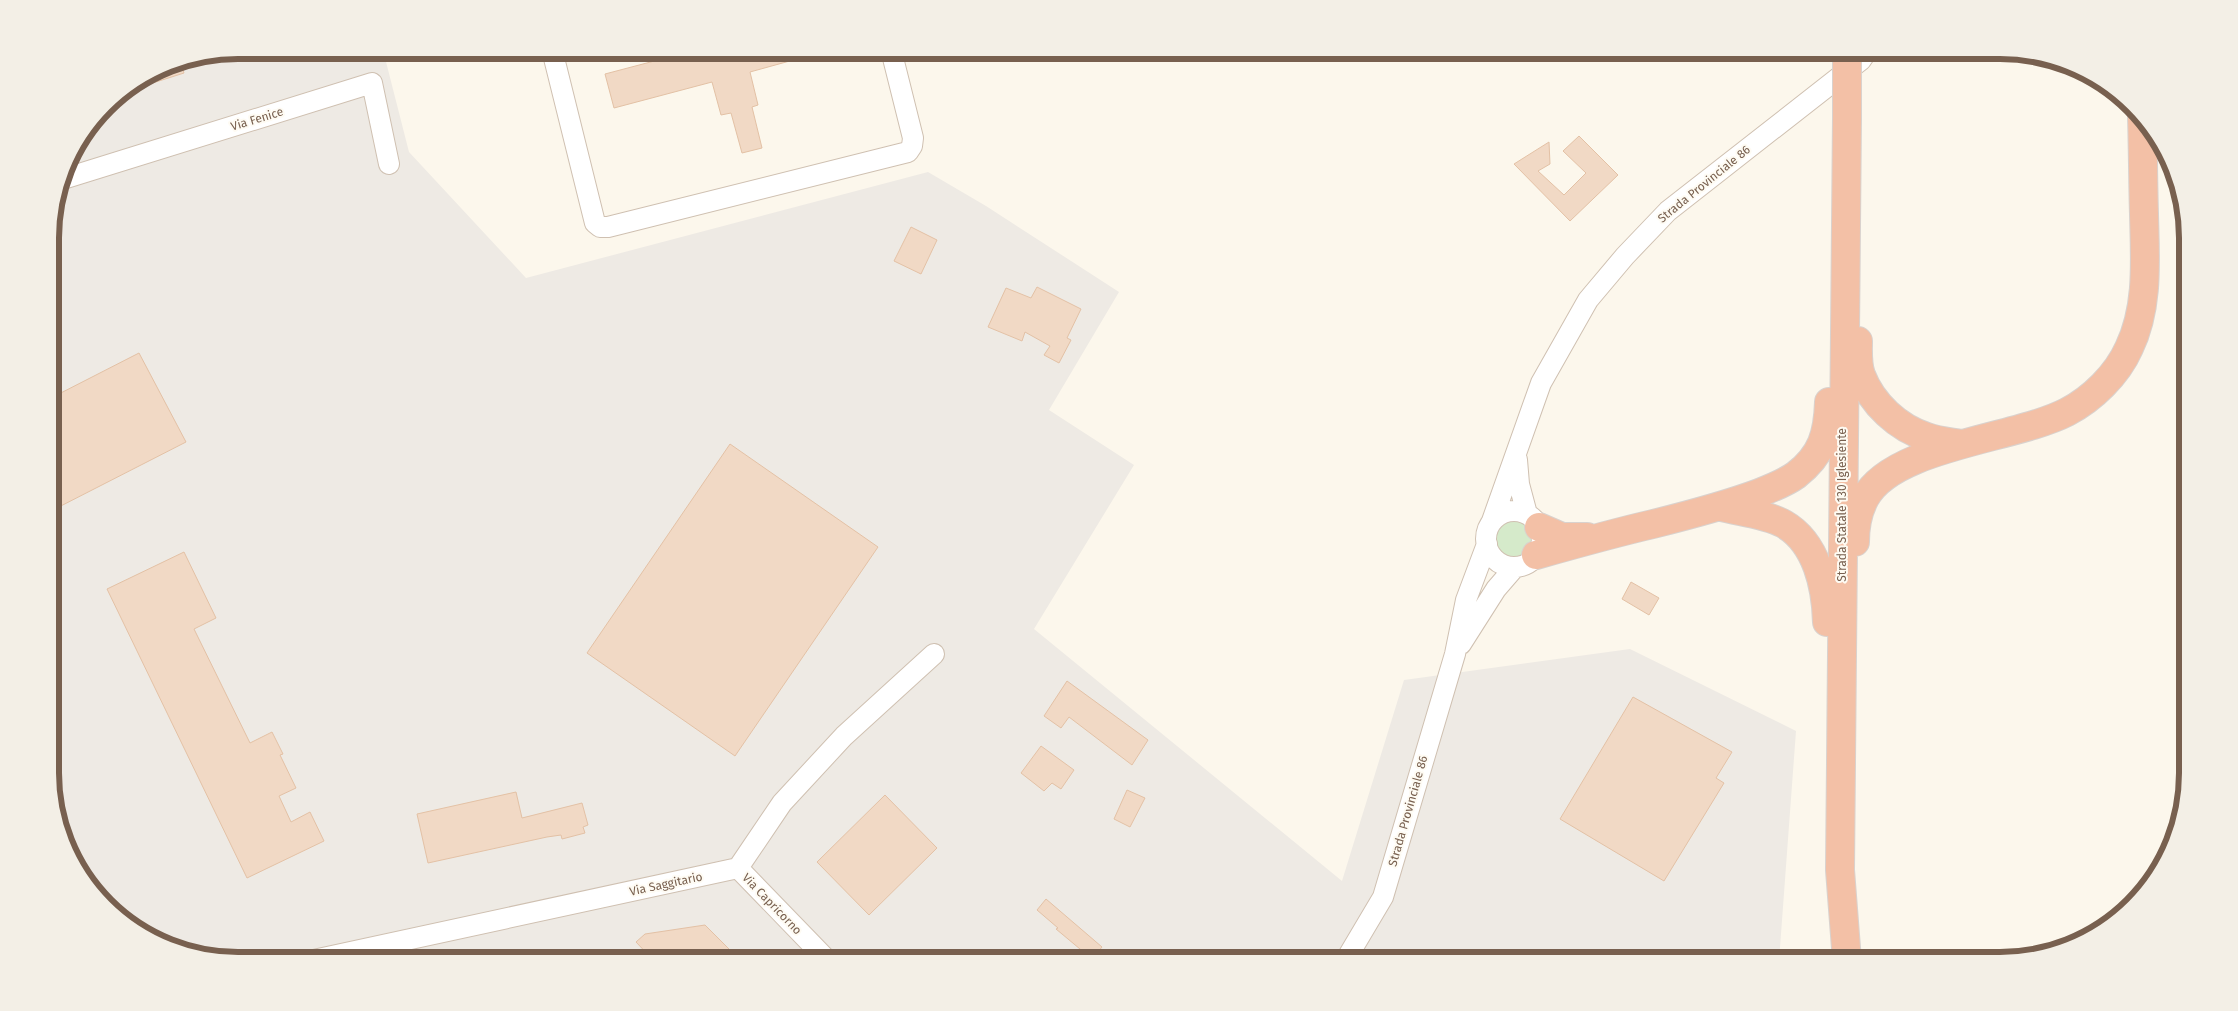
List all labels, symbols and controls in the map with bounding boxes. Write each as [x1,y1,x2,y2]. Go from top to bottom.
street label: Via Fenice [229,104,285,134]
street label: Strada Provinciale 86 [1655,143,1753,225]
street label: Strada Statale 130 Iglesiente [1835,428,1849,582]
street label: Strada Provinciale 86 [1385,754,1431,868]
street label: Via Saggitario [628,869,704,899]
street label: Via Capricorno [739,871,805,937]

